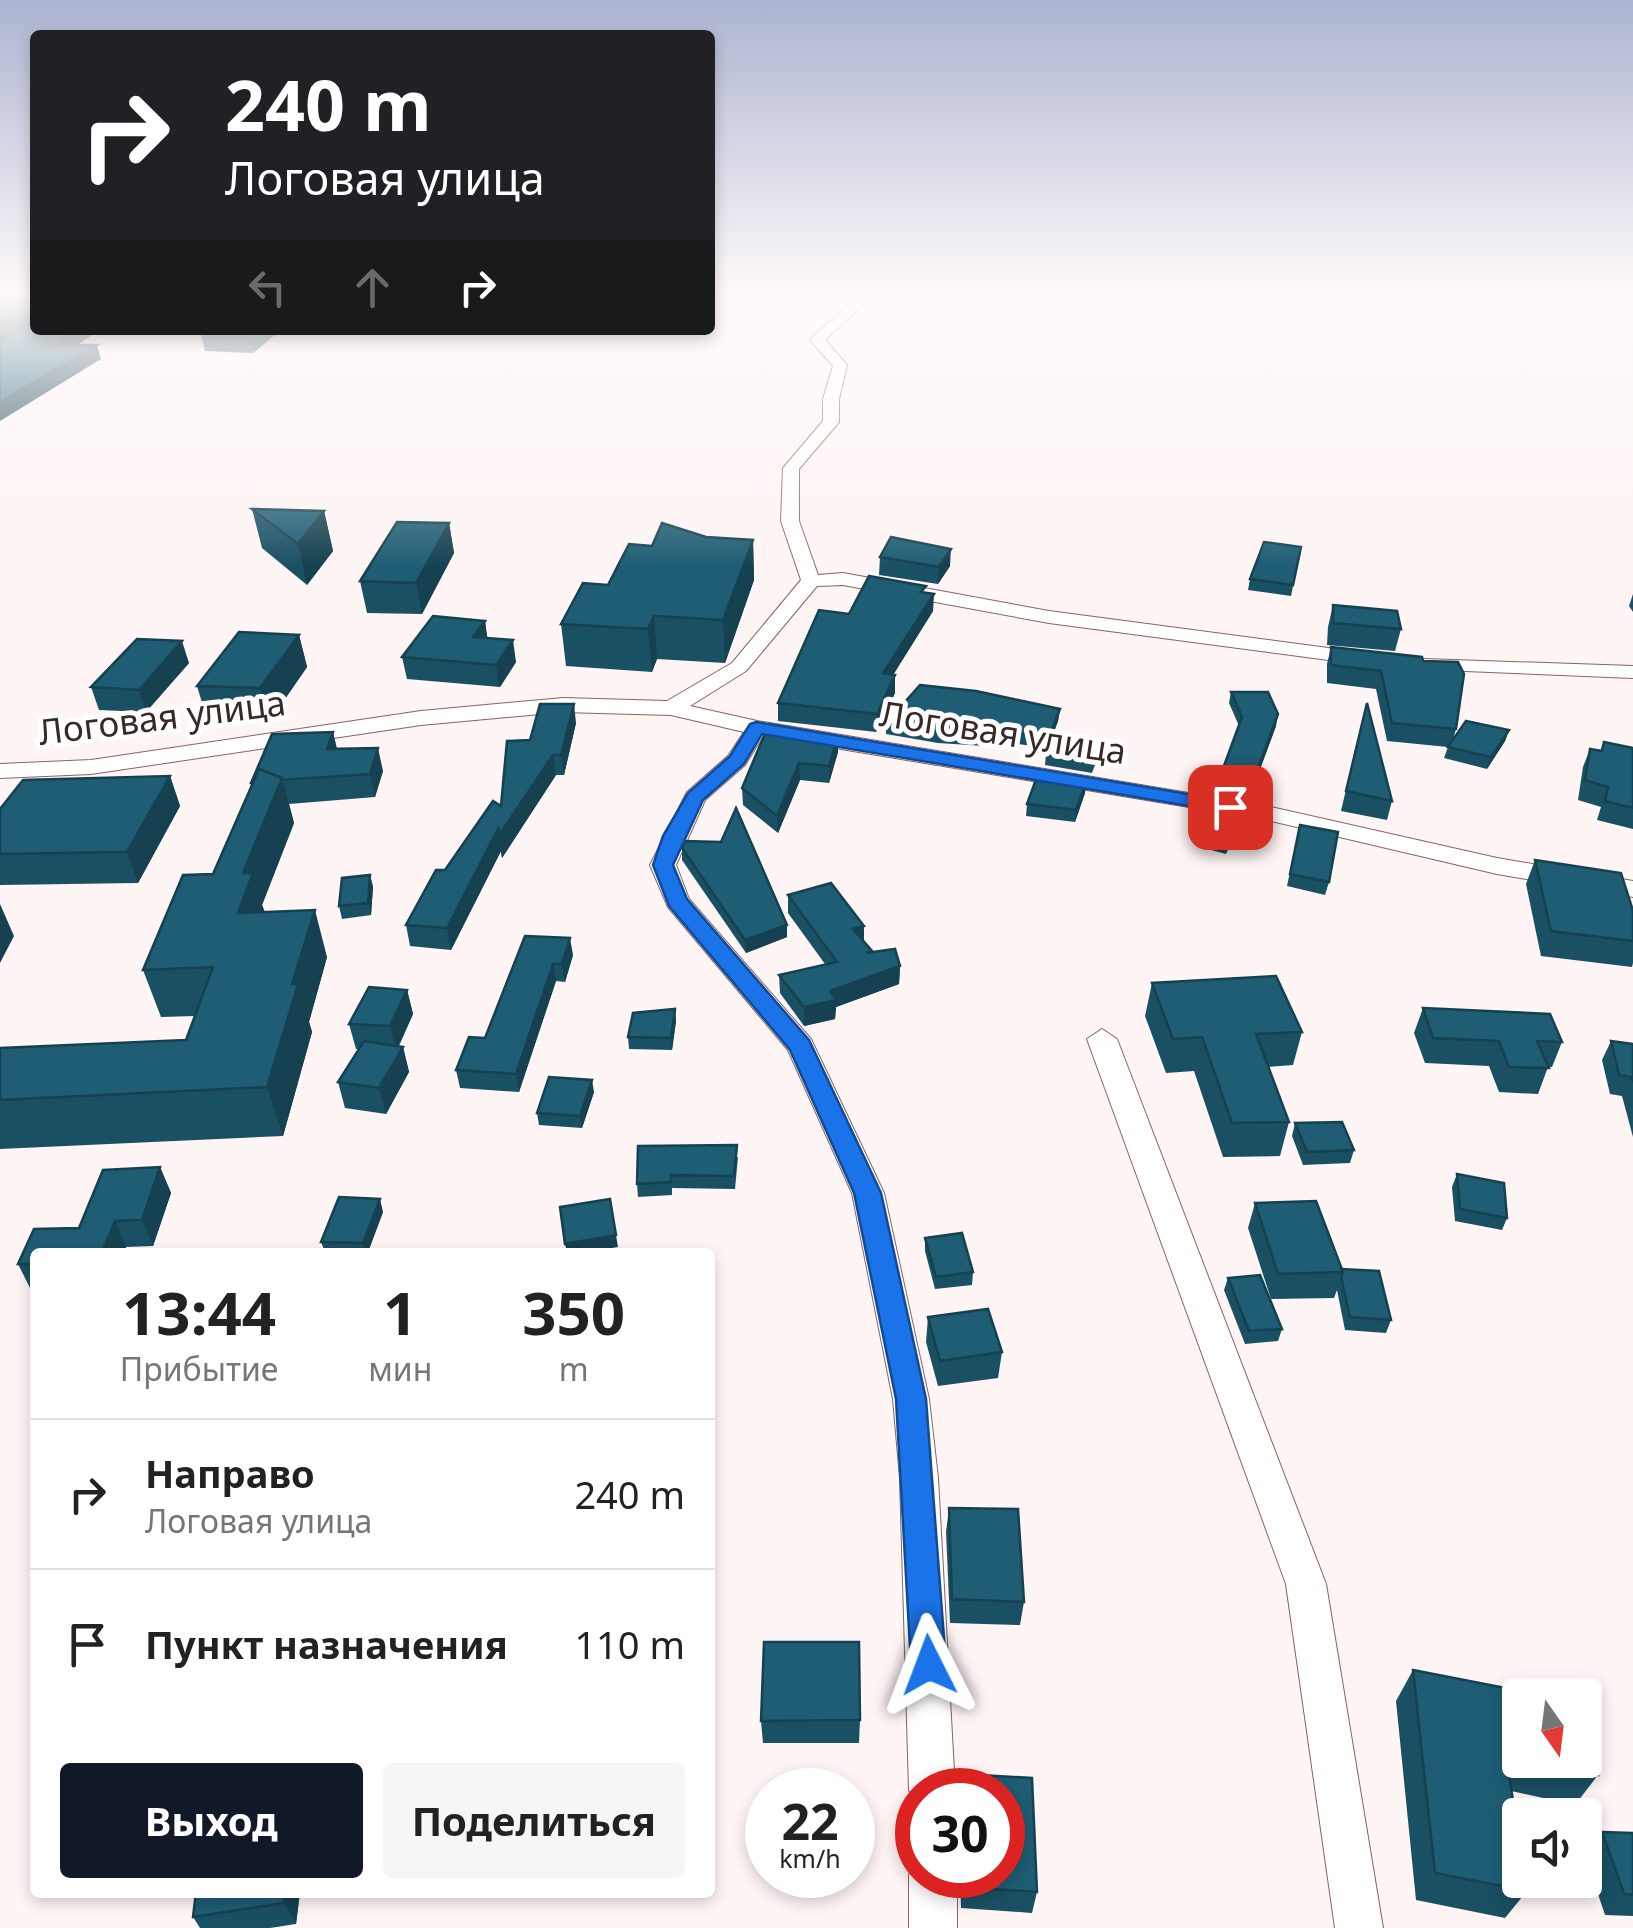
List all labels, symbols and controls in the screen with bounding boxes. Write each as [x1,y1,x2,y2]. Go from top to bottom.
text: 240 m [225,56,432,152]
icon: right [60,70,190,200]
text: Логовая улица [225,147,545,208]
icon: left [240,260,295,315]
icon: ahead [345,260,400,315]
icon: right [450,260,505,315]
street label: Логовая улица [36,678,288,755]
street label: Логовая улица [877,689,1130,774]
pin [1188,765,1273,850]
icon: arrive [1203,780,1258,835]
text: 13:44 [122,1271,276,1353]
text: 1 [383,1271,417,1353]
text: 350 [522,1271,625,1353]
text: Прибытие [120,1347,278,1390]
text: мин [368,1347,432,1390]
text: m [559,1347,589,1390]
text: Направо [145,1447,315,1499]
icon: right [60,1467,115,1522]
text: 240 m [574,1468,685,1520]
text: Логовая улица [145,1499,372,1542]
position arrow [877,1613,981,1717]
icon: arrive [60,1617,115,1672]
text: Пункт назначения [145,1618,508,1670]
text: 110 m [574,1618,685,1670]
north arrow [1502,1678,1602,1778]
map controls [1502,1678,1602,1898]
button: Выход [60,1763,363,1878]
button: Поделиться [383,1763,685,1878]
speed limit sign: 30 [895,1768,1025,1898]
text: 22 [781,1787,839,1855]
button: sound [1502,1798,1602,1898]
text: km/h [779,1841,841,1875]

